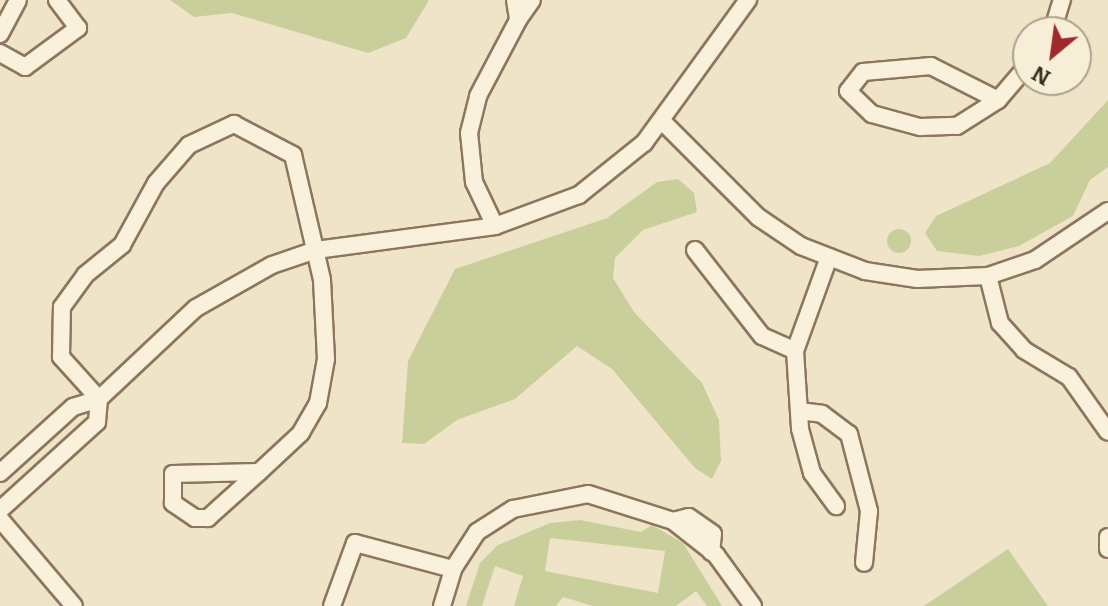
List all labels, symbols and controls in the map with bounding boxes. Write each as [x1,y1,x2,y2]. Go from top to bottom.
north arrow [1012,16,1092,96]
text: N [1027,60,1055,92]

